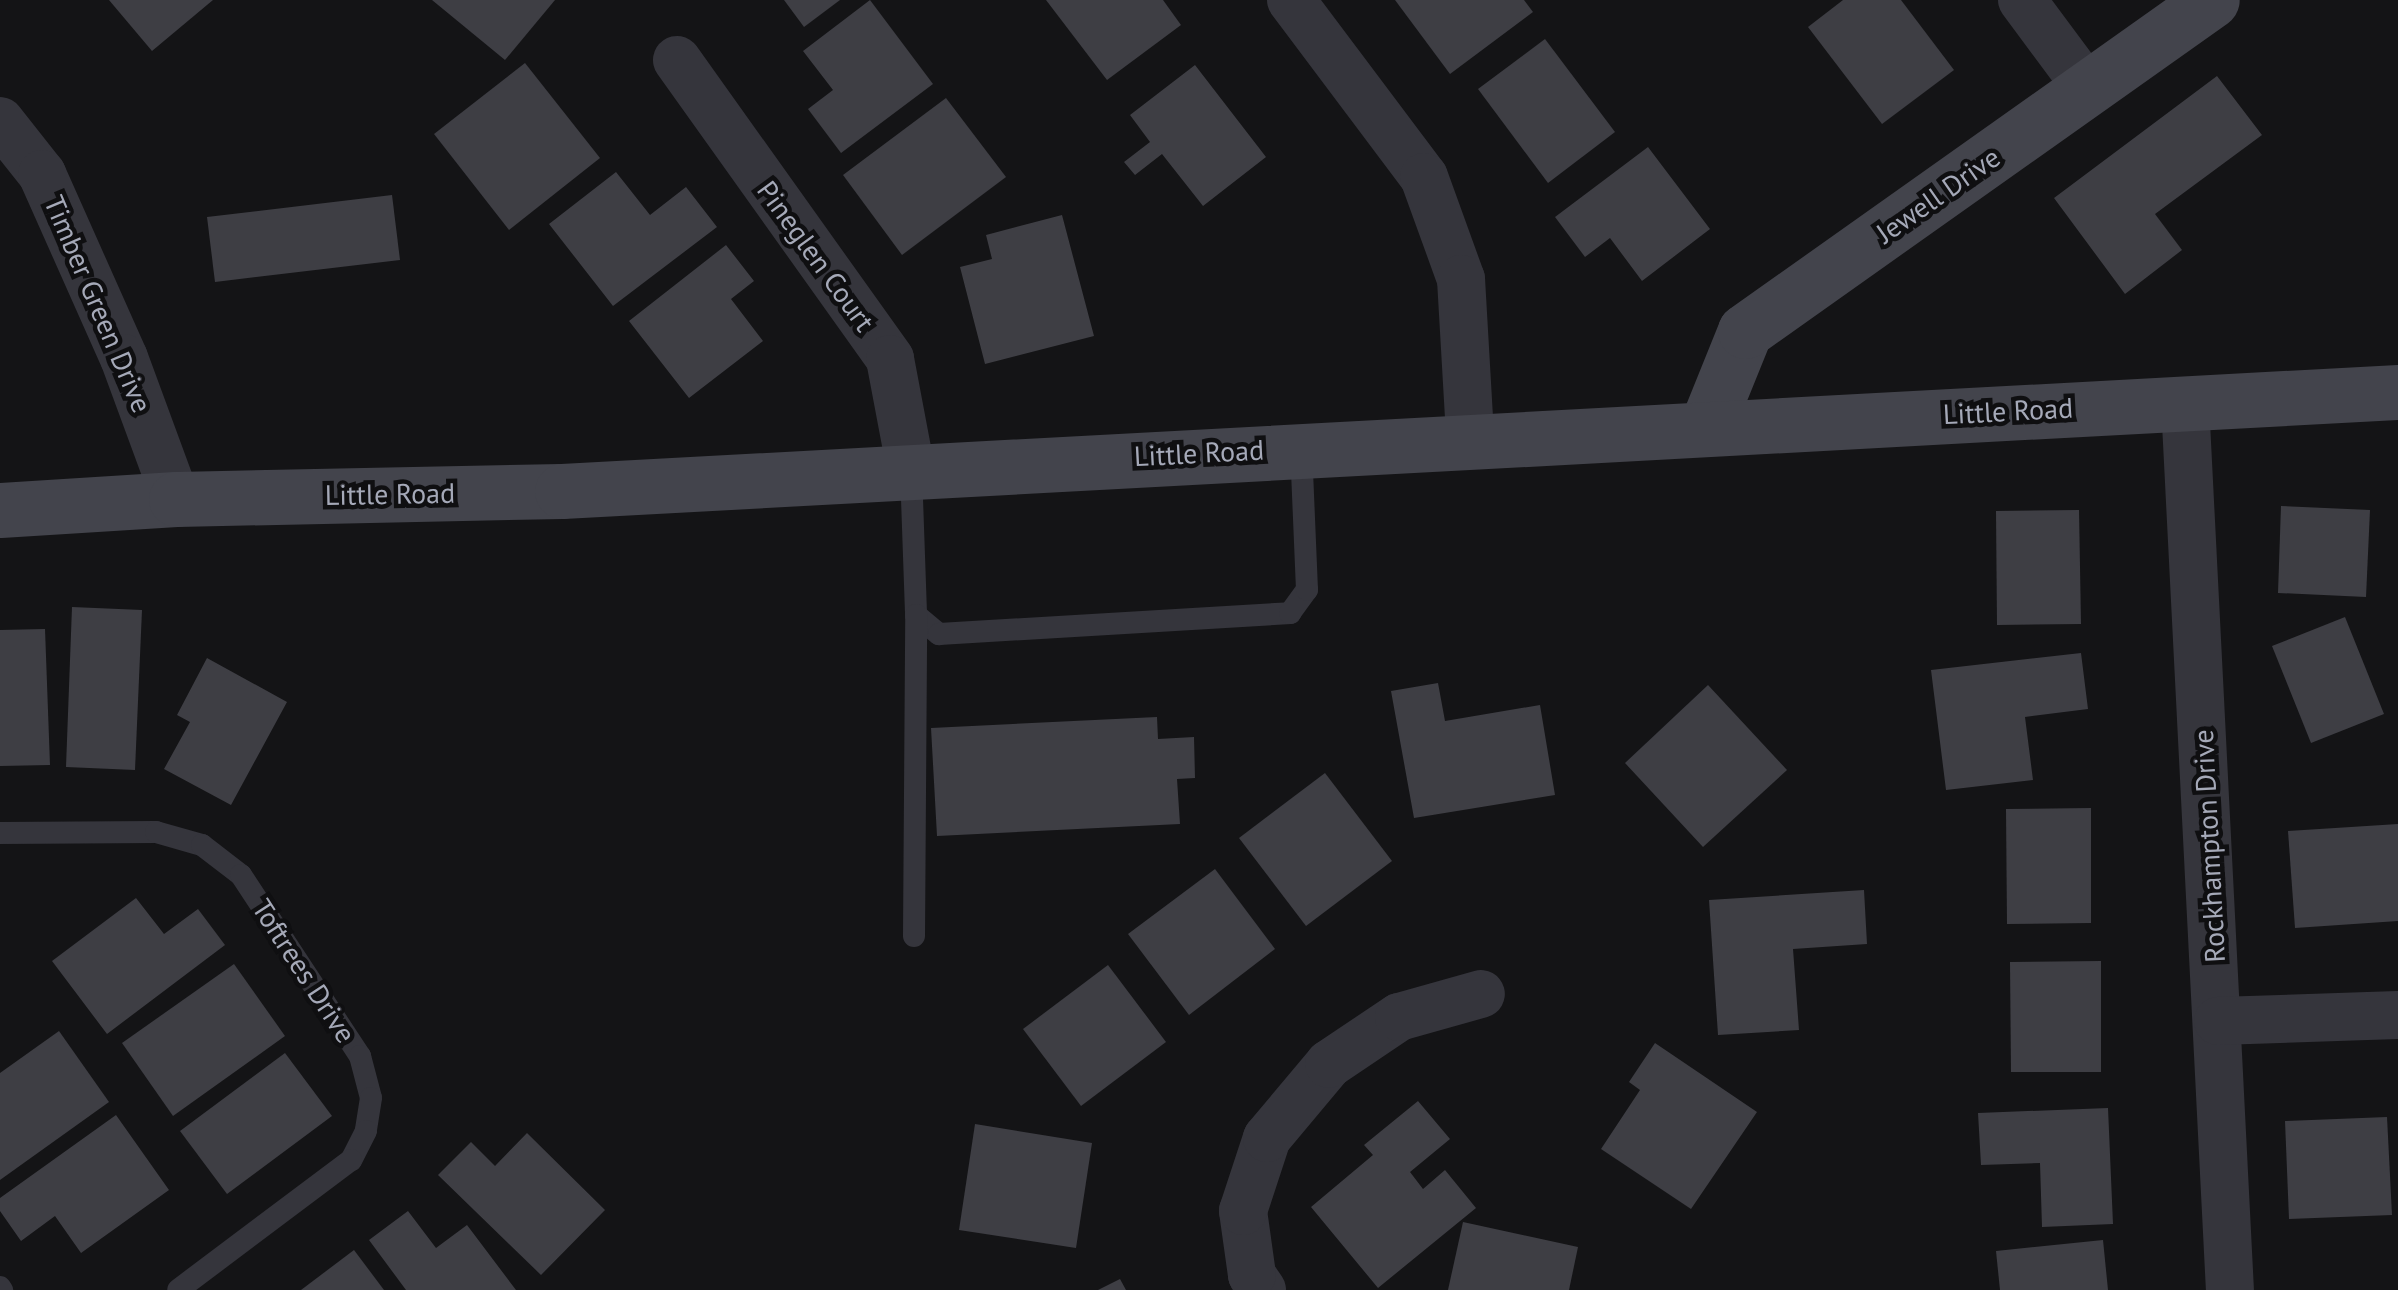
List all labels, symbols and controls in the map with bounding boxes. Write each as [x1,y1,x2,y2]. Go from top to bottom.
street label: Jewell Drive [1870,140,2006,250]
street label: Pineglen Court [750,174,882,338]
street label: Timber Green Drive [37,190,159,418]
street label: Little Road [1942,391,2074,431]
street label: Little Road [1133,433,1265,473]
street label: Little Road [325,476,455,512]
street label: Rockhampton Drive [2186,729,2232,963]
street label: Toftrees Drive [245,893,363,1049]

